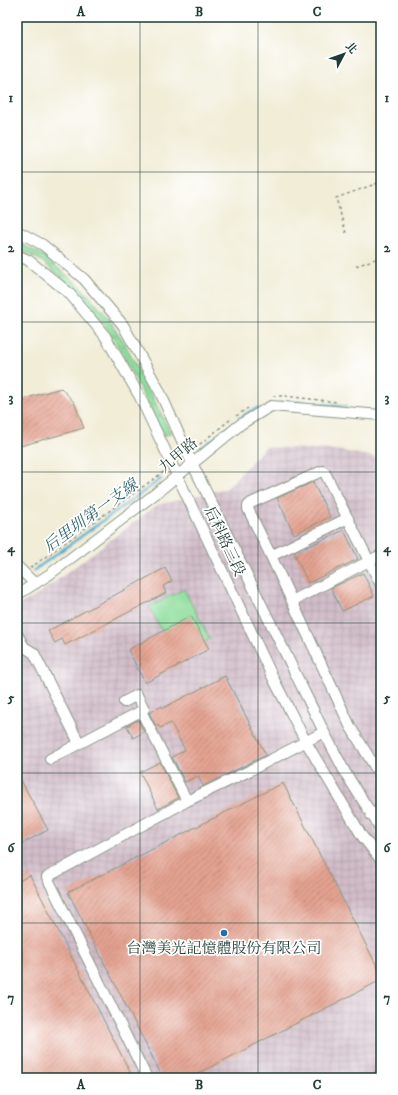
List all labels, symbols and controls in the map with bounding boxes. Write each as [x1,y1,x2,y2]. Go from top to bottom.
text: A [76,4,86,20]
text: B [195,4,203,20]
text: C [313,4,322,20]
north arrow [324,34,364,74]
text: 北 [342,39,360,57]
text: 1 [9,90,14,106]
text: 1 [385,90,390,106]
text: 2 [8,240,15,256]
text: 2 [384,240,391,256]
text: 3 [9,390,14,406]
text: 3 [385,390,390,406]
street label: 九甲路 [155,434,202,477]
water label: 后里圳第一支線 [39,474,143,557]
street label: 后科路三段 [200,503,249,579]
text: 4 [6,540,15,557]
text: 4 [382,540,391,557]
text: 5 [7,690,15,706]
text: 5 [383,690,391,706]
text: 6 [8,840,16,856]
text: 6 [384,840,392,856]
marker: 台灣美光記憶體股份有限公司 [219,928,229,938]
place label: 台灣美光記憶體股份有限公司 [126,939,322,958]
text: 7 [8,990,15,1006]
text: 7 [384,990,391,1006]
text: A [76,1077,86,1093]
text: B [195,1077,203,1093]
text: C [313,1077,322,1093]

